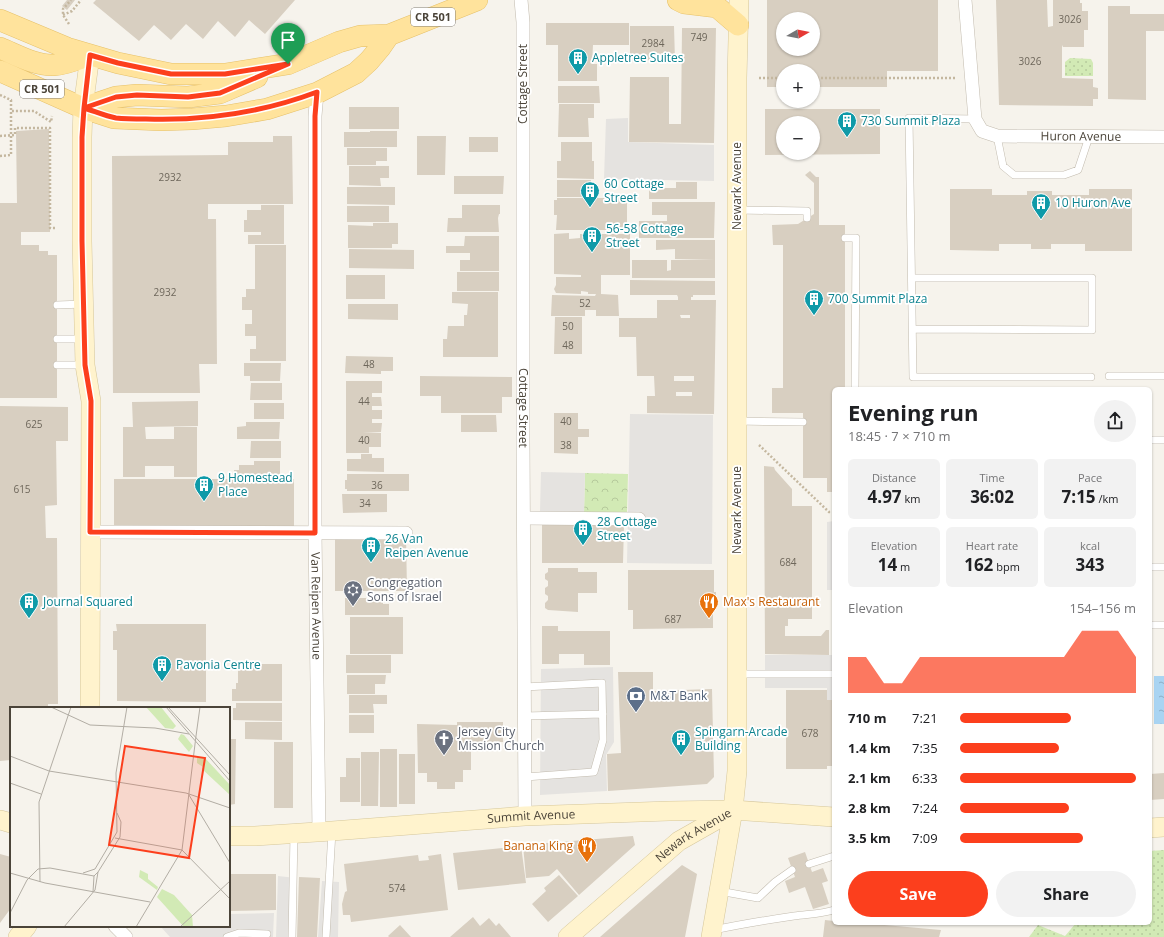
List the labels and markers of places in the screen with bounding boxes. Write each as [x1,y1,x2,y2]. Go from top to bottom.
pin [271,23,305,64]
building icon: Appletree Suites [567,47,589,75]
place label: Appletree Suites [592,49,684,66]
building icon: 730 Summit Plaza [836,110,858,138]
place label: 730 Summit Plaza [861,112,961,129]
place label: 60 Cottage Street [604,175,664,206]
building icon: 60 Cottage Street [579,180,601,208]
building icon: 10 Huron Ave [1030,192,1052,220]
place label: 10 Huron Ave [1055,194,1131,211]
place label: 56-58 Cottage Street [606,220,684,251]
building icon: 56-58 Cottage Street [581,225,603,253]
building icon: 700 Summit Plaza [803,288,825,316]
place label: 700 Summit Plaza [828,290,928,307]
place label: 9 Homestead Place [218,469,293,500]
building icon: 9 Homestead Place [193,474,215,502]
place label: 28 Cottage Street [597,513,657,544]
building icon: 28 Cottage Street [572,518,594,546]
place label: 26 Van Reipen Avenue [385,530,469,561]
building icon: 26 Van Reipen Avenue [360,535,382,563]
place label: Congregation Sons of Israel [367,574,442,605]
synagogue icon: Congregation Sons of Israel [342,579,364,607]
building icon: Journal Squared [18,591,40,619]
restaurant icon: Max's Restaurant [698,591,720,619]
place label: Journal Squared [42,593,133,610]
place label: Max's Restaurant [723,593,820,610]
building icon: Pavonia Centre [151,654,173,682]
place label: Pavonia Centre [176,656,261,673]
bank icon: M&T Bank [625,685,647,713]
place label: M&T Bank [650,687,708,704]
place label: Jersey City Mission Church [457,723,544,754]
place label: Spingarn-Arcade Building [695,723,788,754]
church icon: Jersey City Mission Church [433,728,455,756]
building icon: Spingarn-Arcade Building [670,728,692,756]
restaurant icon: Banana King [576,835,598,863]
place label: Banana King [503,837,573,854]

